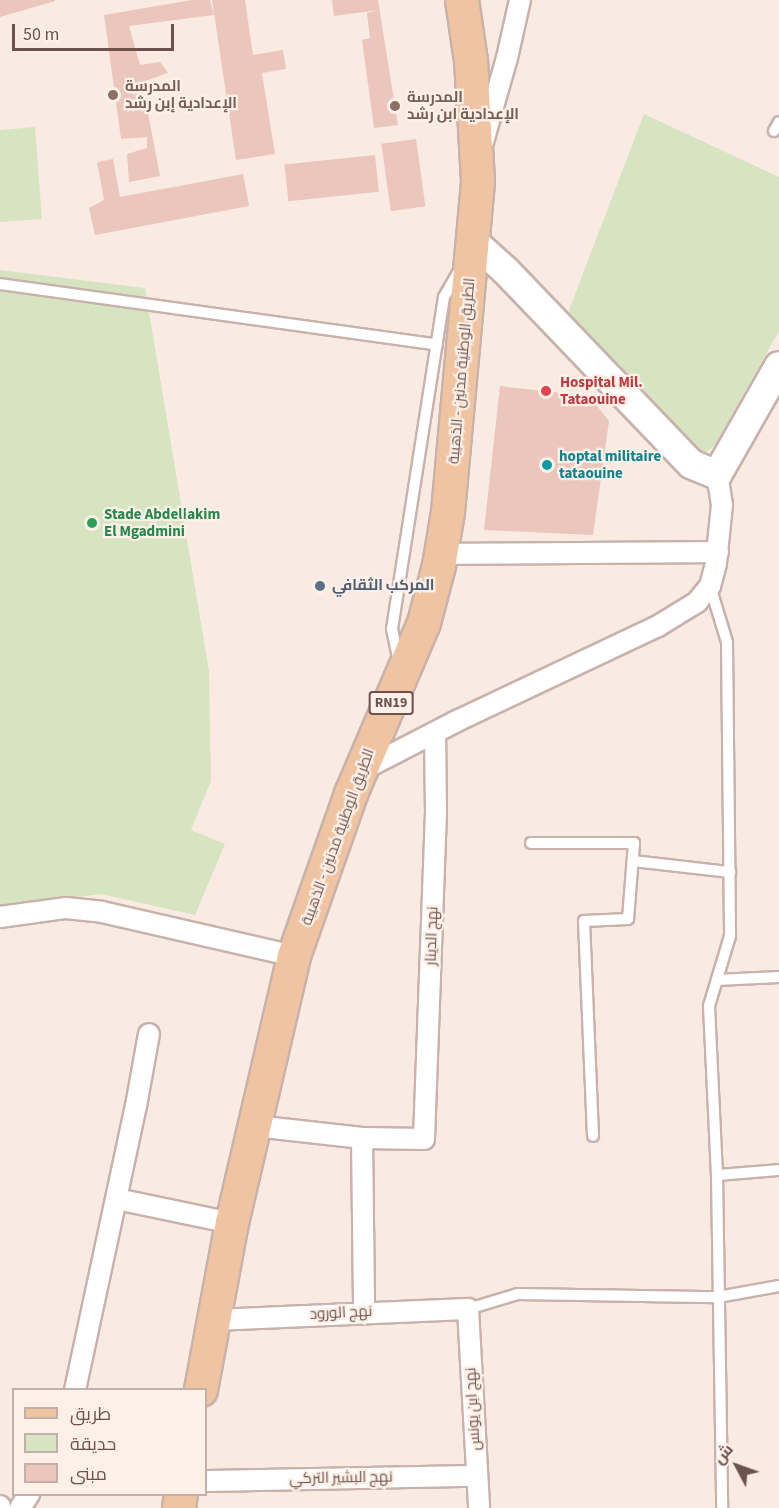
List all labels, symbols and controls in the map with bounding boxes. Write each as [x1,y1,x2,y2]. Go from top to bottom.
scale bar [15,12,177,50]
text: 50 m [23,22,59,47]
place label: المدرسة الإعدادية إبن رشد [125,77,237,112]
marker: المدرسة الإعدادية إبن رشد [106,88,120,102]
place label: المدرسة الإعدادية ابن رشد [407,88,519,123]
marker: المدرسة الإعدادية ابن رشد [388,99,402,113]
street label: الطريق الوطنية مدنين - الذهيبة [445,277,479,465]
place label: Hospital Mil. Tataouine [560,373,643,408]
marker: Hospital Mil. Tataouine [537,382,555,400]
place label: hoptal militaire tataouine [559,447,661,482]
marker: hoptal militaire tataouine [540,458,554,472]
place label: Stade Abdelاakim El Mgadmini [104,505,220,540]
marker: Stade Abdelاakim El Mgadmini [85,516,99,530]
place label: المركب الثقافي [332,577,434,595]
marker: المركب الثقافي [313,579,327,593]
road number: RN19 [368,692,414,714]
street label: الطريق الوطنية مدنين - الذهيبة [298,746,378,928]
street label: نهج الدينار [422,906,442,966]
street label: نهج الورود [309,1302,373,1324]
street label: نهج ابن يونس [462,1367,484,1451]
legend [12,1388,207,1496]
text: طريق [70,1402,111,1427]
text: حديقة [70,1432,116,1457]
north arrow [707,1436,767,1496]
text: ش [708,1439,738,1469]
text: مبنى [70,1462,107,1487]
street label: نهج البشير التركي [289,1468,393,1488]

